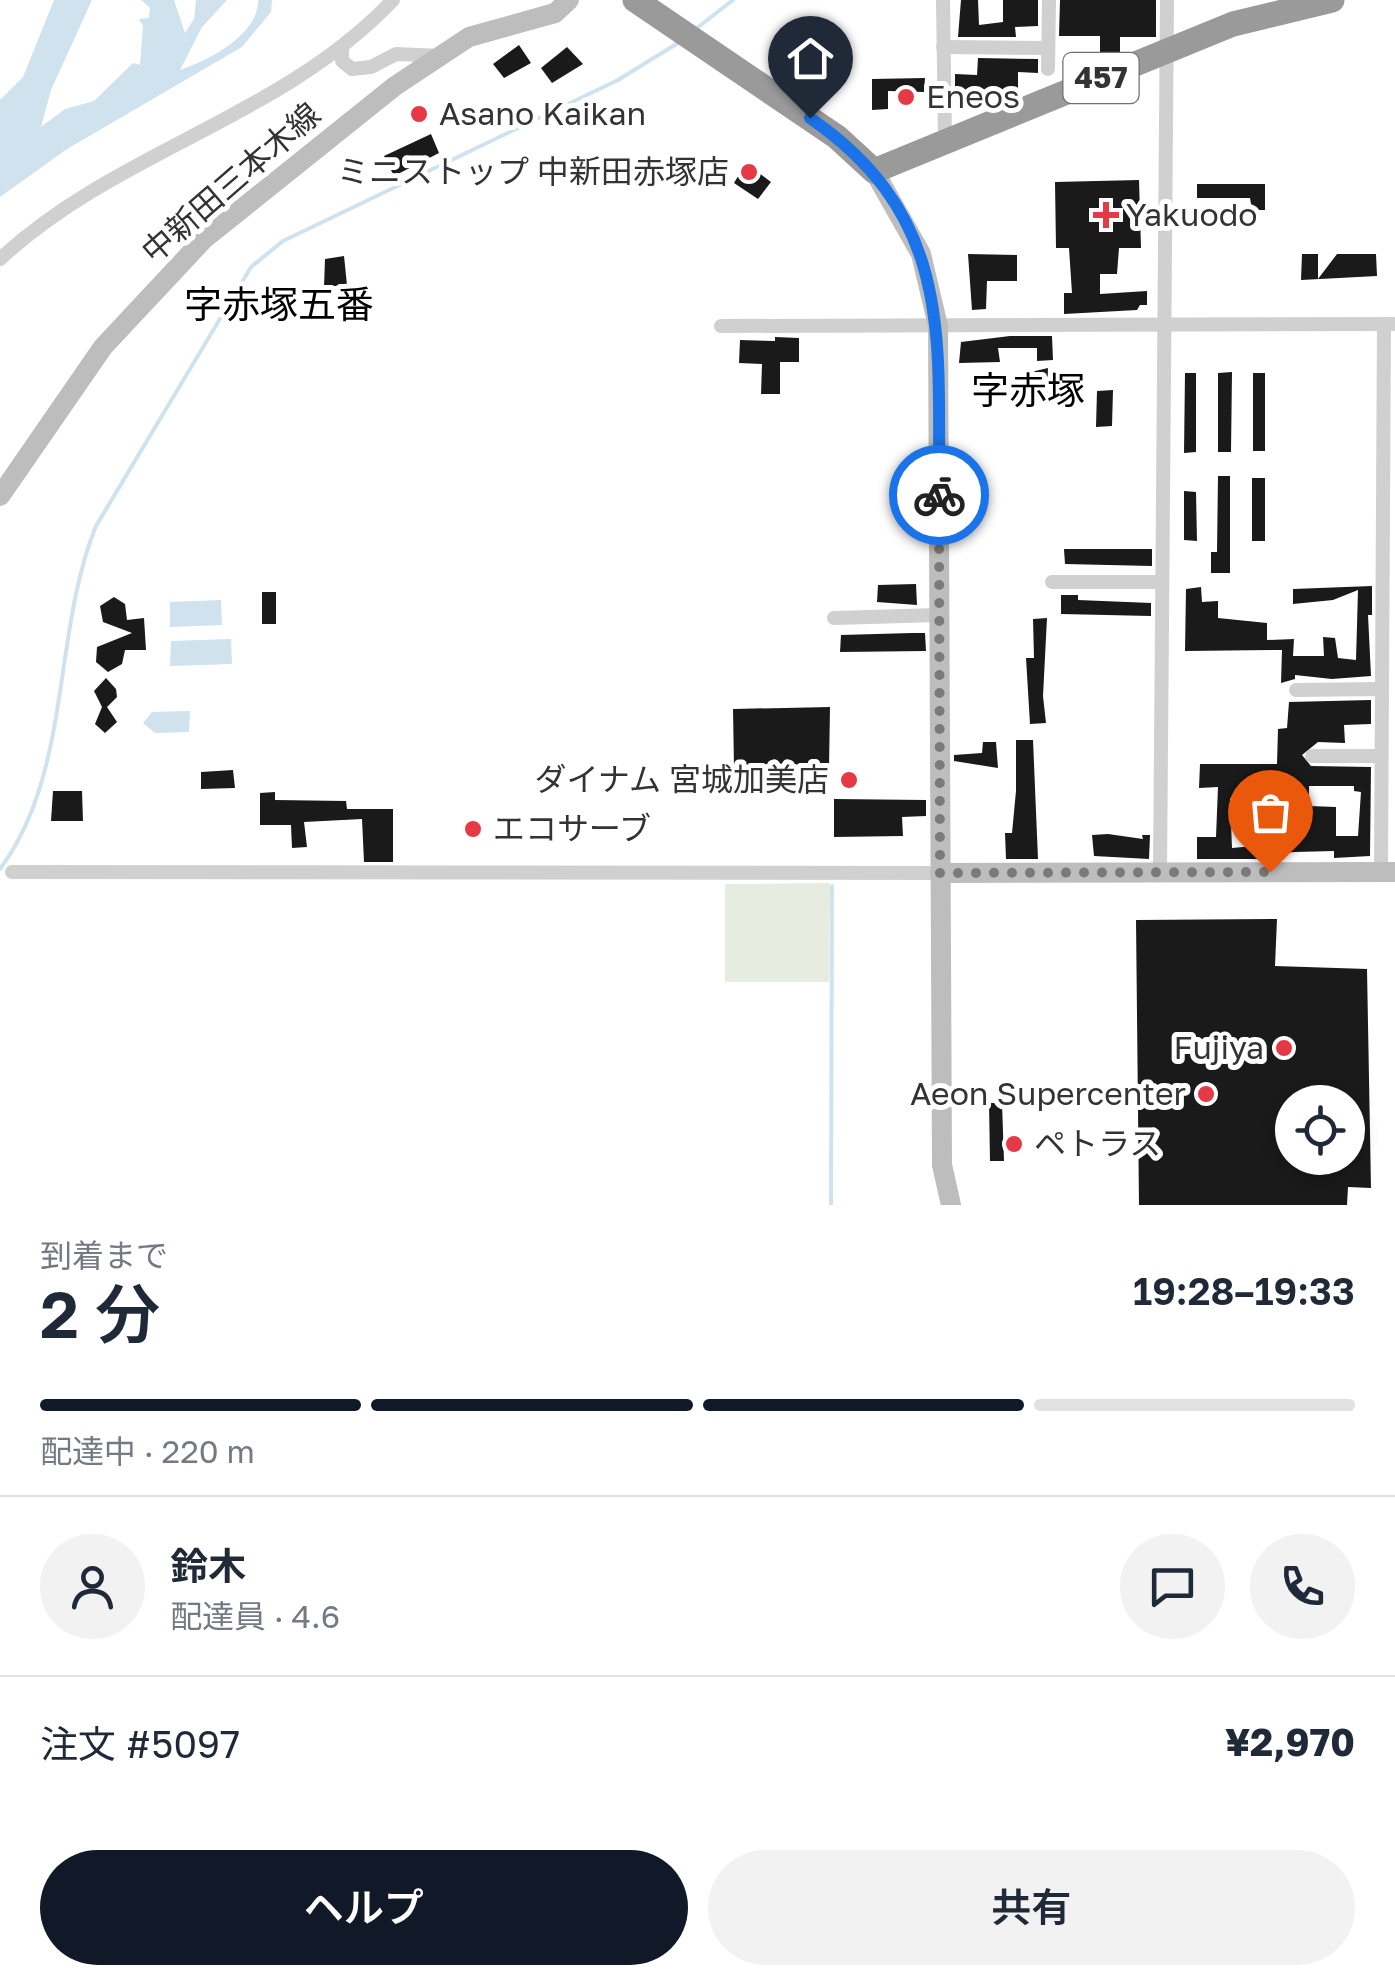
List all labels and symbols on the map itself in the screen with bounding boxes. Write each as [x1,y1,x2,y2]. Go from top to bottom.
pin [768,16,853,119]
road number: 457 [1064,53,1138,103]
place label: Eneos [926,77,1020,115]
marker: Eneos [895,86,917,108]
street label: 中新田三本木線 [133,94,327,270]
place label: Asano Kaikan [439,94,646,132]
marker: Asano Kaikan [408,103,430,125]
place label: ミニストップ 中新田赤塚店 [337,152,729,190]
marker: ミニストップ 中新田赤塚店 [738,161,760,183]
place label: Yakuodo [1126,195,1258,233]
marker: Yakuodo [1095,204,1117,226]
district label: 字赤塚五番 [184,281,374,326]
district label: 字赤塚 [971,367,1085,412]
courier [889,445,989,545]
place label: ダイナム 宮城加美店 [535,760,829,798]
marker: ダイナム 宮城加美店 [838,769,860,791]
pin [1228,770,1313,873]
place label: エコサーブ [493,809,651,847]
marker: エコサーブ [462,818,484,840]
place label: Fujiya [1173,1028,1264,1066]
marker: Fujiya [1273,1037,1295,1059]
place label: Aeon Supercenter [910,1074,1186,1112]
marker: Aeon Supercenter [1195,1083,1217,1105]
place label: ペトラス [1034,1124,1161,1162]
marker: ペトラス [1003,1133,1025,1155]

